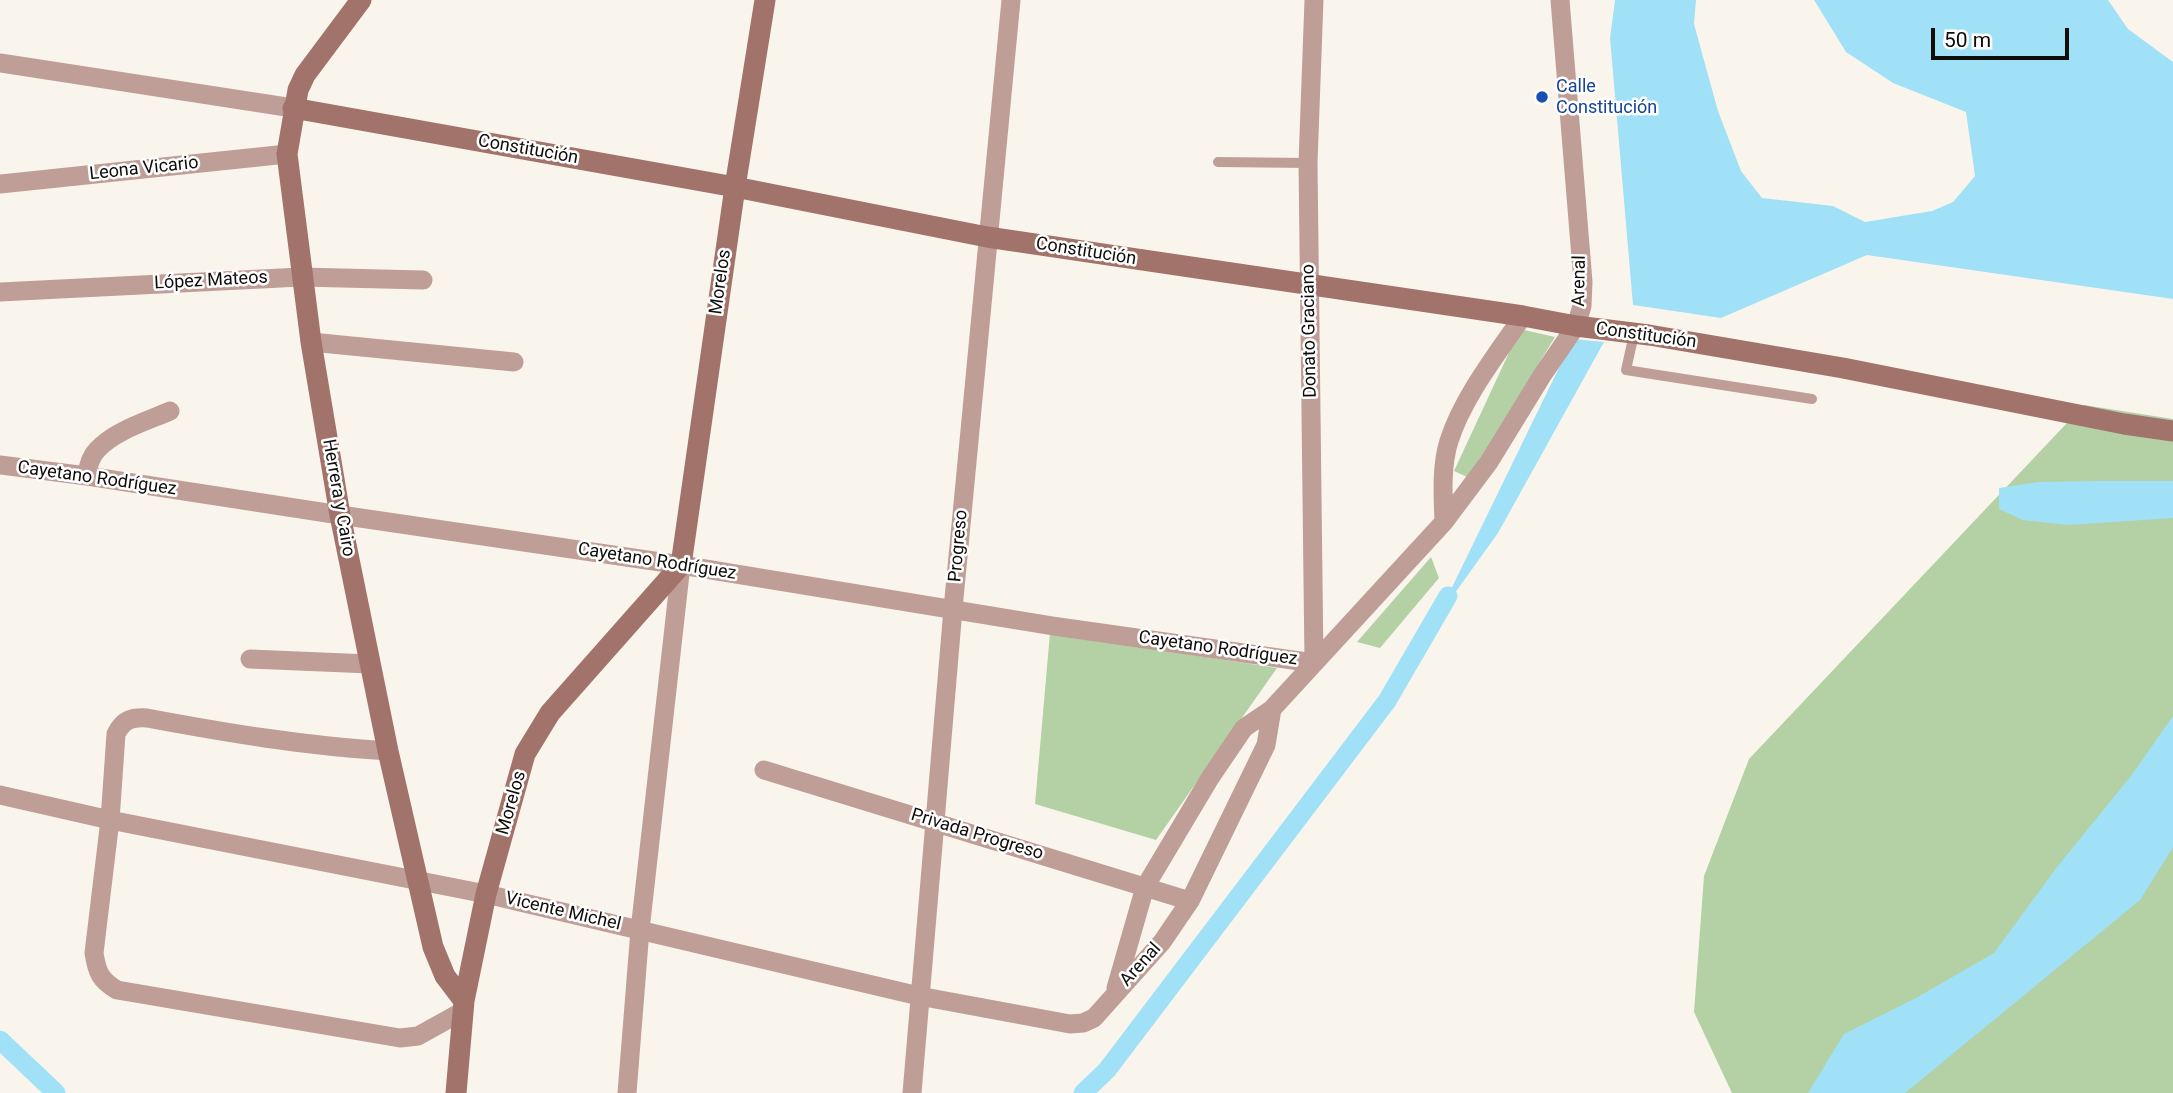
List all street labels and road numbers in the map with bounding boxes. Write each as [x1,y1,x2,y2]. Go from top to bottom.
street label: Constitución [476,131,580,169]
street label: Leona Vicario [88,153,200,185]
street label: Constitución [1034,233,1138,271]
street label: Morelos [706,248,736,316]
street label: Arenal [1569,255,1591,307]
street label: Donato Graciano [1298,264,1322,398]
street label: López Mateos [154,267,268,295]
street label: Constitución [1594,318,1698,354]
street label: Herrera y Cairo [317,438,359,558]
street label: Cayetano Rodríguez [16,457,178,501]
street label: Progreso [945,509,973,583]
street label: Cayetano Rodríguez [576,539,738,585]
street label: Cayetano Rodríguez [1137,627,1299,671]
street label: Morelos [493,769,531,837]
street label: Privada Progreso [908,805,1046,865]
street label: Vicente Michel [503,888,623,936]
street label: Arenal [1116,939,1166,991]

